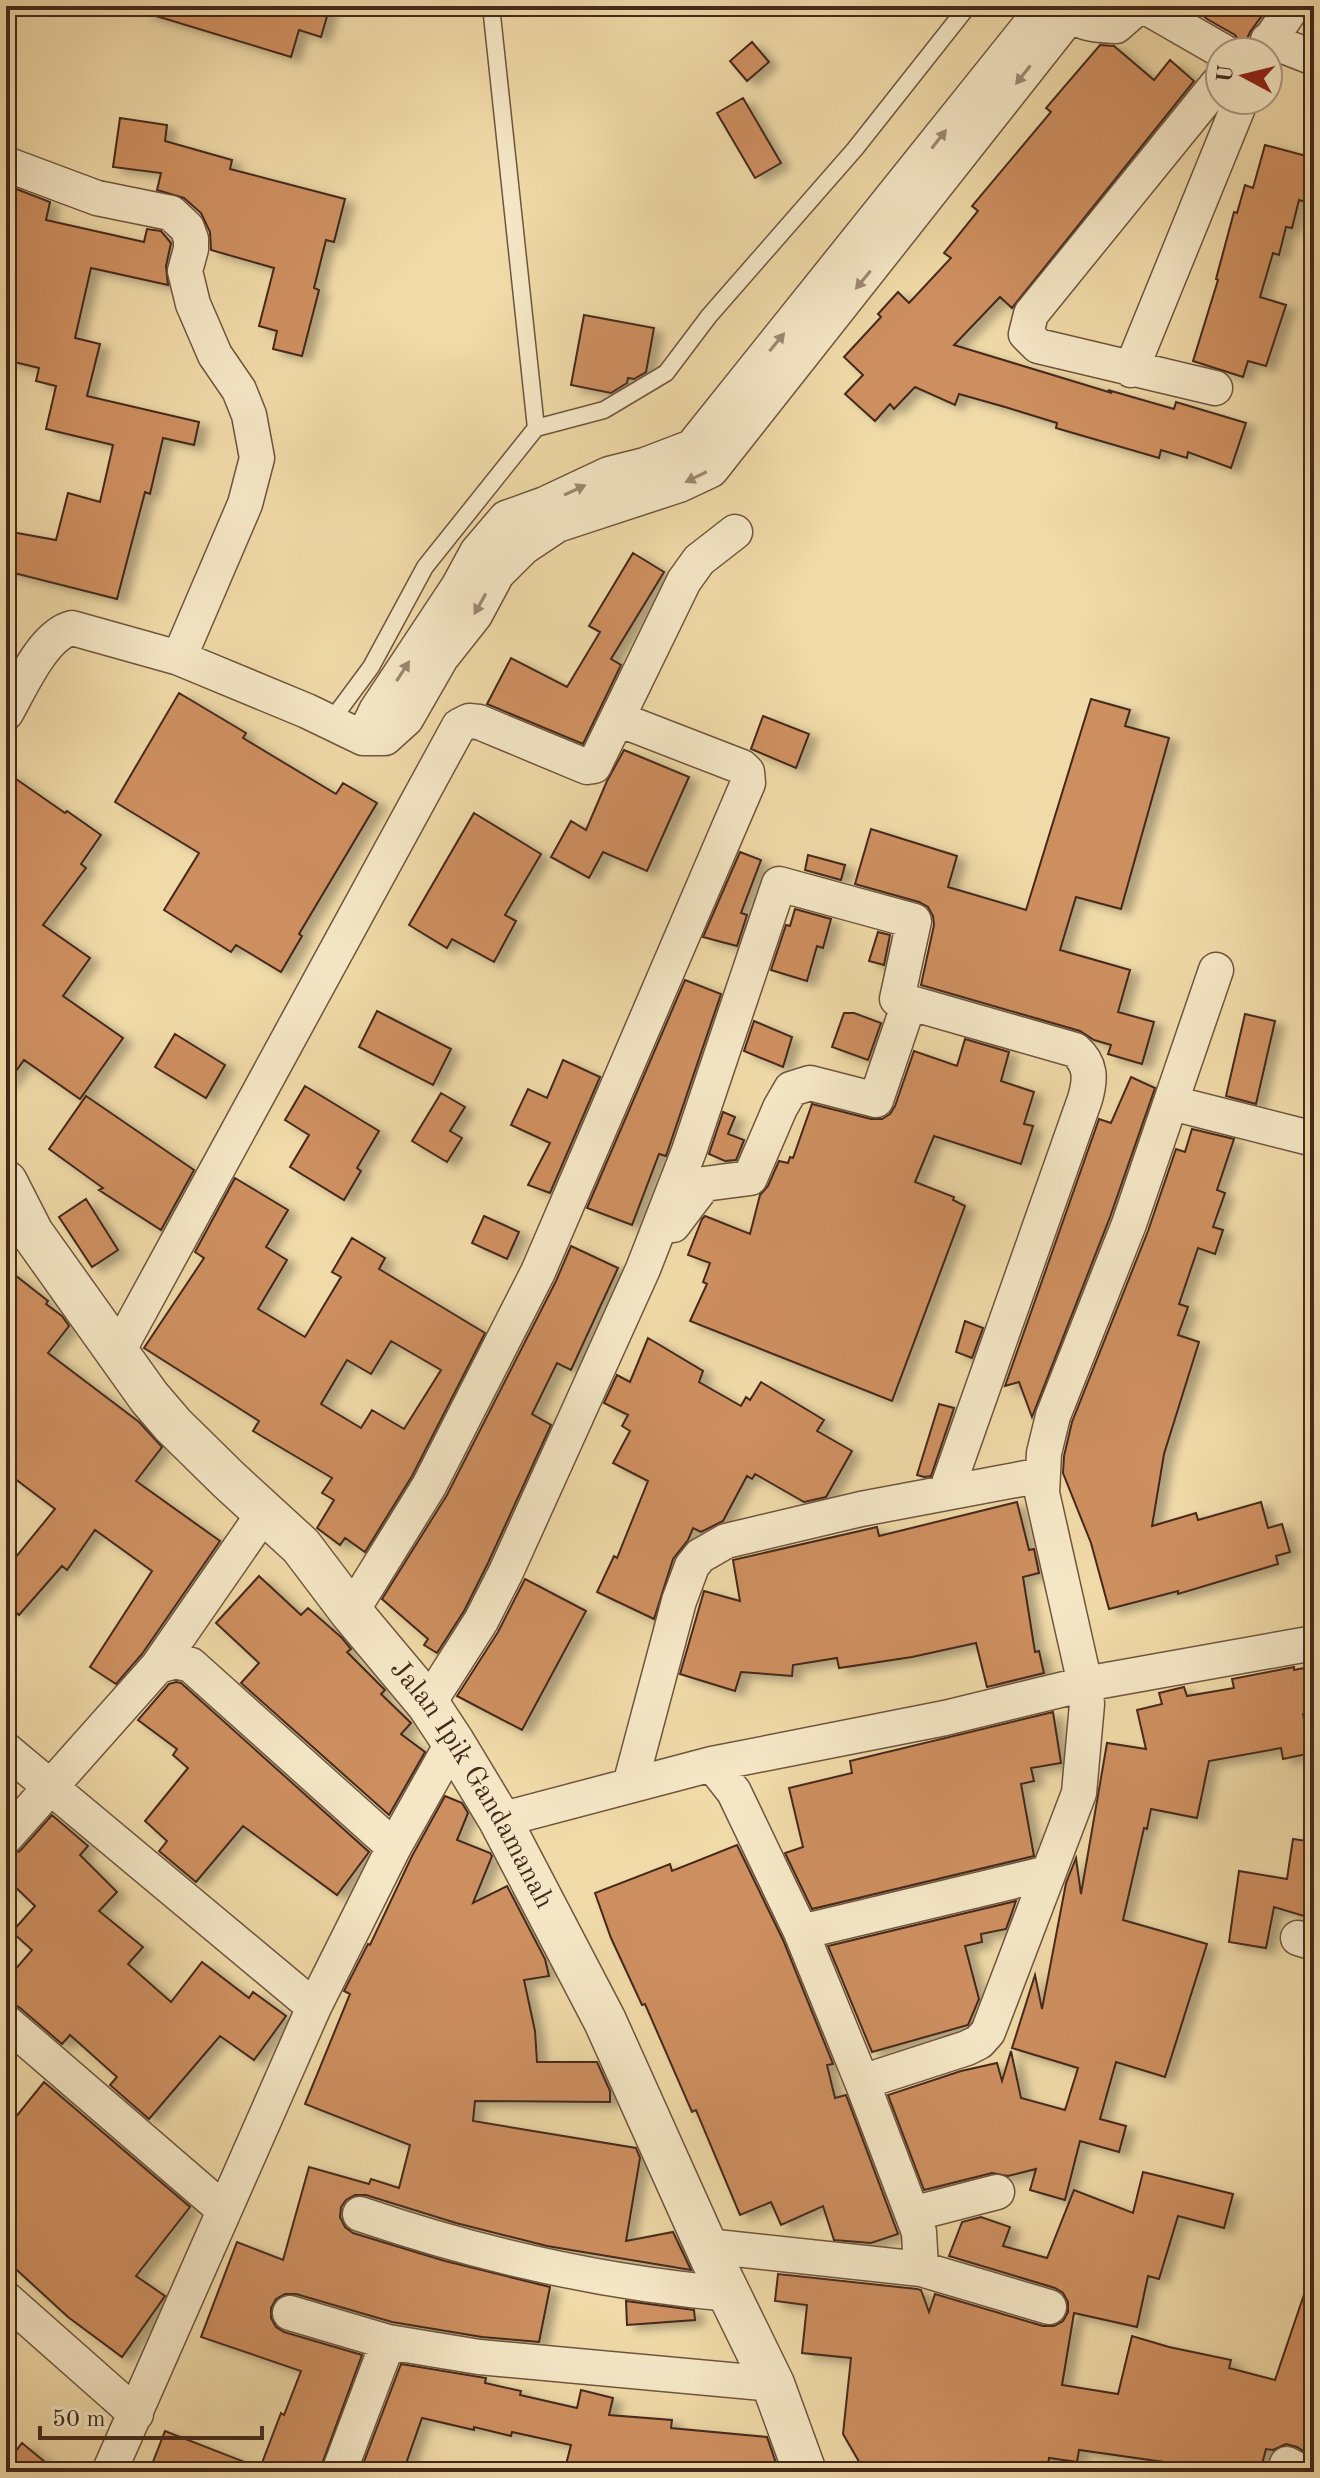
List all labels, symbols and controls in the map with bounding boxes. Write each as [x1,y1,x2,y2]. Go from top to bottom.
north arrow [1204,36,1284,116]
text: U [1214,64,1238,84]
one-way arrow [1016,65,1032,85]
one-way arrow [931,129,947,149]
one-way arrow [855,270,872,290]
one-way arrow [768,332,785,352]
one-way arrow [685,470,708,484]
one-way arrow [564,483,587,497]
one-way arrow [473,593,487,616]
one-way arrow [395,660,409,682]
street label: Jalan Ipik Gandamanah [384,1655,558,1914]
scale bar [40,2390,262,2440]
text: 50 m [52,2408,106,2432]

